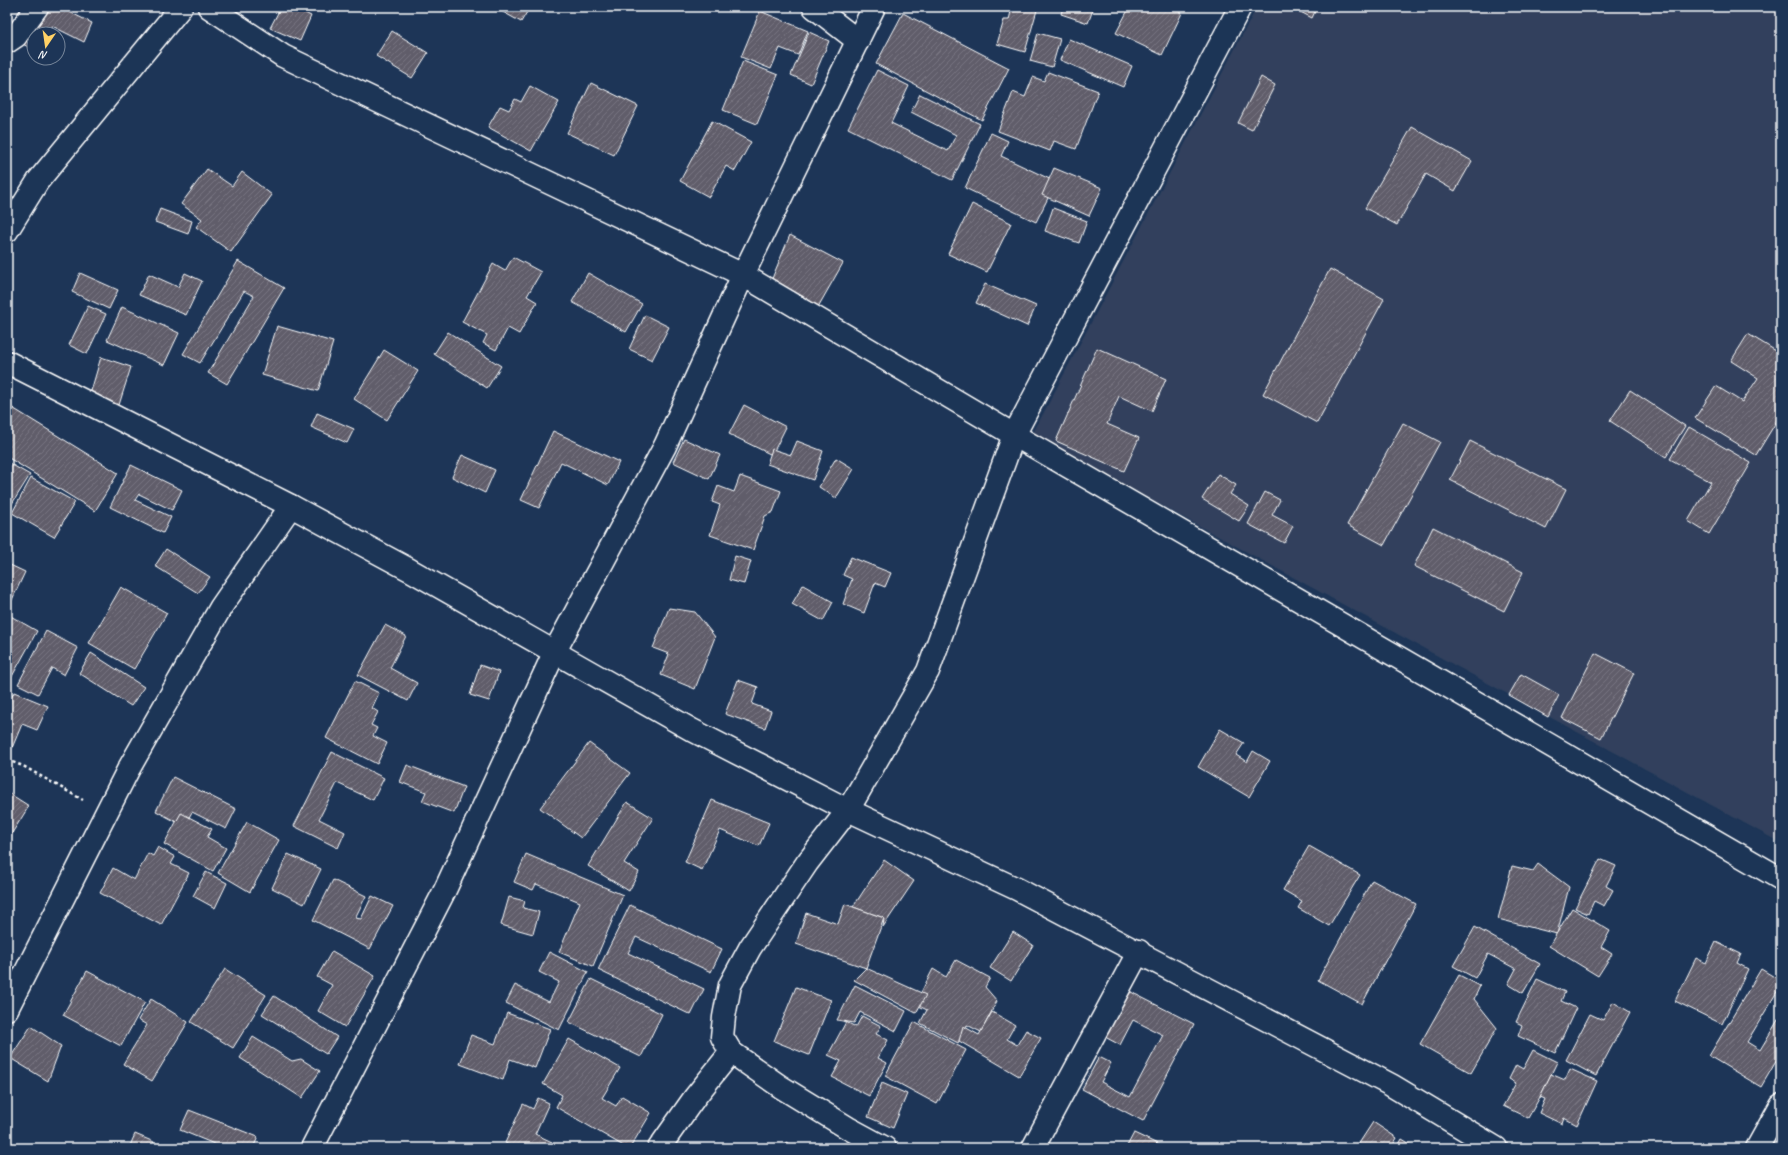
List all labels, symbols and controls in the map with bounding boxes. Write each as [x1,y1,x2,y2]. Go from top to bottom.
north arrow [26,26,66,66]
text: N [37,48,49,63]

